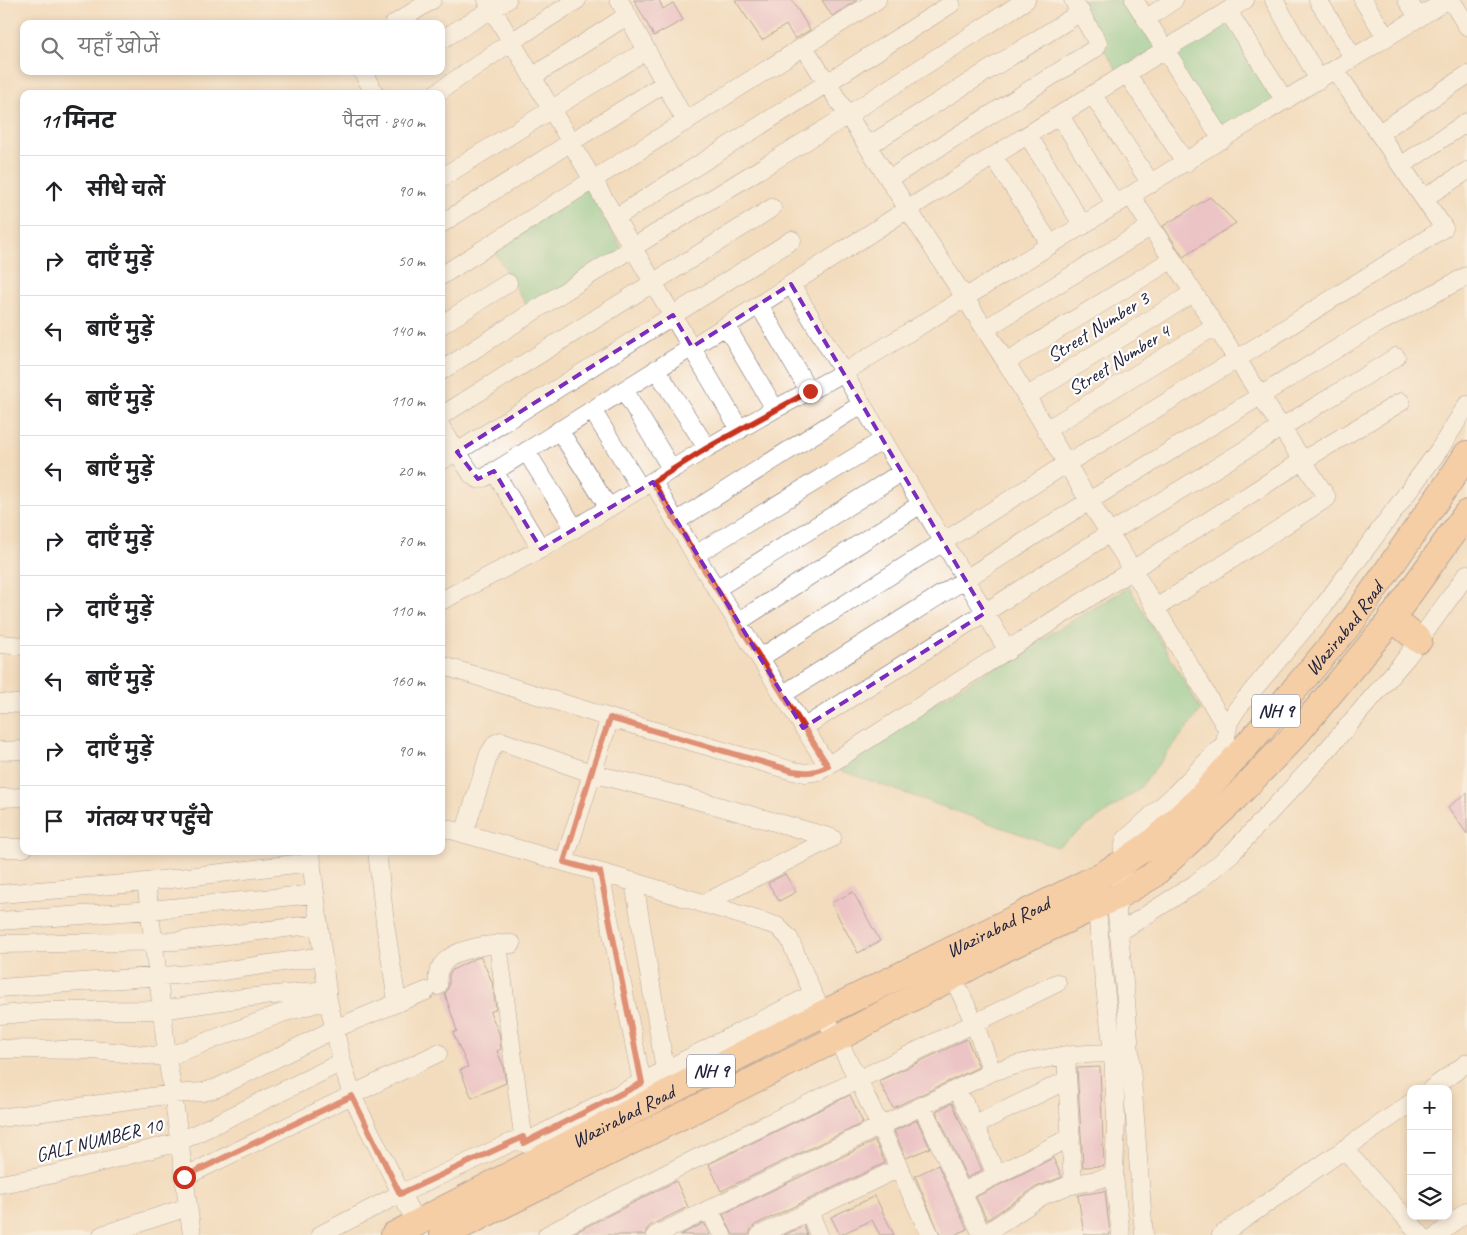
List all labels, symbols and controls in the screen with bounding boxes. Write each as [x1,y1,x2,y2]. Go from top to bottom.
search box [20,20,445,75]
icon: search [38,34,66,62]
text: यहाँ खोजें [78,35,159,59]
text: 11 मिनट [40,108,115,134]
text: पैदल · 840 m [343,112,425,132]
icon: ahead [40,177,68,205]
text: सीधे चलें [87,178,165,202]
text: 90 m [398,181,425,201]
icon: right [40,247,68,275]
text: दाएँ मुड़ें [87,248,153,272]
text: 50 m [398,251,425,271]
street label: Street Number 3 [1043,285,1155,368]
icon: left [40,317,68,345]
text: बाएँ मुड़ें [87,318,153,342]
street label: Street Number 4 [1064,318,1176,401]
text: 140 m [391,321,425,341]
route end [799,380,822,403]
icon: left [40,387,68,415]
text: बाएँ मुड़ें [87,388,153,412]
text: 110 m [391,391,425,411]
icon: left [40,457,68,485]
text: बाएँ मुड़ें [87,458,153,482]
text: 20 m [398,461,425,481]
icon: right [40,527,68,555]
text: दाएँ मुड़ें [87,528,153,552]
text: 70 m [398,531,425,551]
street label: Wazirabad Road [1299,574,1390,680]
icon: right [40,597,68,625]
text: दाएँ मुड़ें [87,598,153,622]
text: 110 m [391,601,425,621]
icon: left [40,667,68,695]
text: बाएँ मुड़ें [87,668,153,692]
text: 160 m [391,671,425,691]
road number: NH 9 [1252,694,1300,728]
icon: right [40,737,68,765]
text: दाएँ मुड़ें [87,738,153,762]
text: 90 m [398,741,425,761]
icon: arrive [40,807,68,835]
text: गंतव्य पर पहुँचे [87,808,212,832]
street label: Wazirabad Road [942,889,1057,963]
road number: NH 9 [687,1054,735,1088]
street label: Wazirabad Road [567,1078,681,1153]
map controls [1407,1085,1452,1220]
button: + [1407,1085,1452,1130]
street label: GALI NUMBER 10 [33,1112,167,1168]
button: − [1407,1130,1452,1175]
route start [173,1166,196,1189]
button: layers [1407,1175,1452,1220]

